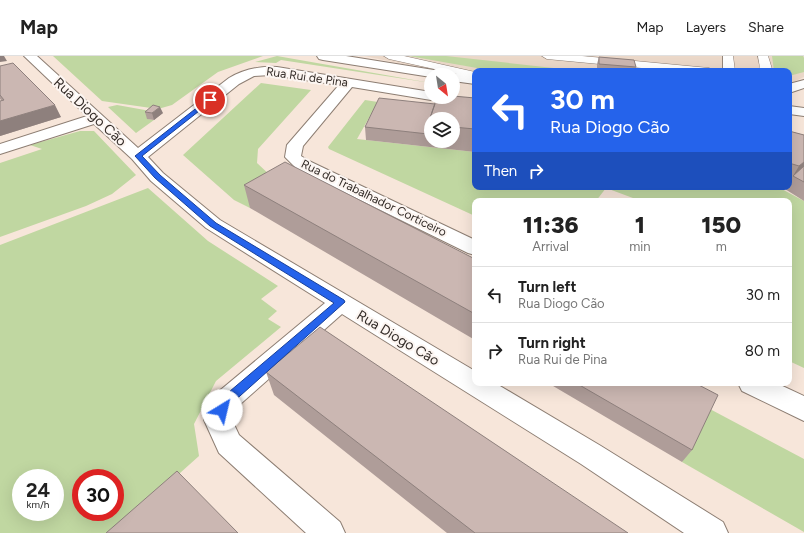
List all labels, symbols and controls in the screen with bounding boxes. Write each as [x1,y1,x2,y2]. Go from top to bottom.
text: Map [20,16,58,39]
text: Map [636,19,664,36]
text: Layers [686,19,726,36]
text: Share [748,19,784,36]
street label: Rua Rui de Pina [265,64,349,90]
north arrow [424,68,460,104]
map controls [424,68,460,148]
street label: Rua Diogo Cão [50,74,130,150]
text: 30 m [550,82,615,116]
pin [193,83,227,117]
icon: left [484,84,536,136]
icon: arrive [199,89,221,111]
button: layers [424,112,460,148]
text: Rua Diogo Cão [550,116,670,138]
street label: Rua do Trabalhador Corticeiro [299,157,449,239]
icon: right [525,160,547,182]
text: Then [484,162,517,180]
text: 11:36 [523,210,579,239]
text: 1 [635,210,645,239]
text: 150 [701,210,741,239]
text: Arrival [532,239,569,254]
text: min [629,239,651,254]
text: m [716,239,727,254]
text: Turn left [518,278,576,296]
icon: left [484,284,506,306]
text: 30 m [746,286,780,304]
text: Rua Diogo Cão [518,296,605,311]
street label: Rua Diogo Cão [354,307,442,369]
text: Turn right [518,334,586,352]
icon: right [484,340,506,362]
text: 80 m [745,342,780,360]
text: Rua Rui de Pina [518,352,607,367]
position arrow [201,389,243,431]
speed limit sign: 30 [72,469,124,521]
text: 24 [26,478,50,502]
text: km/h [27,498,49,511]

